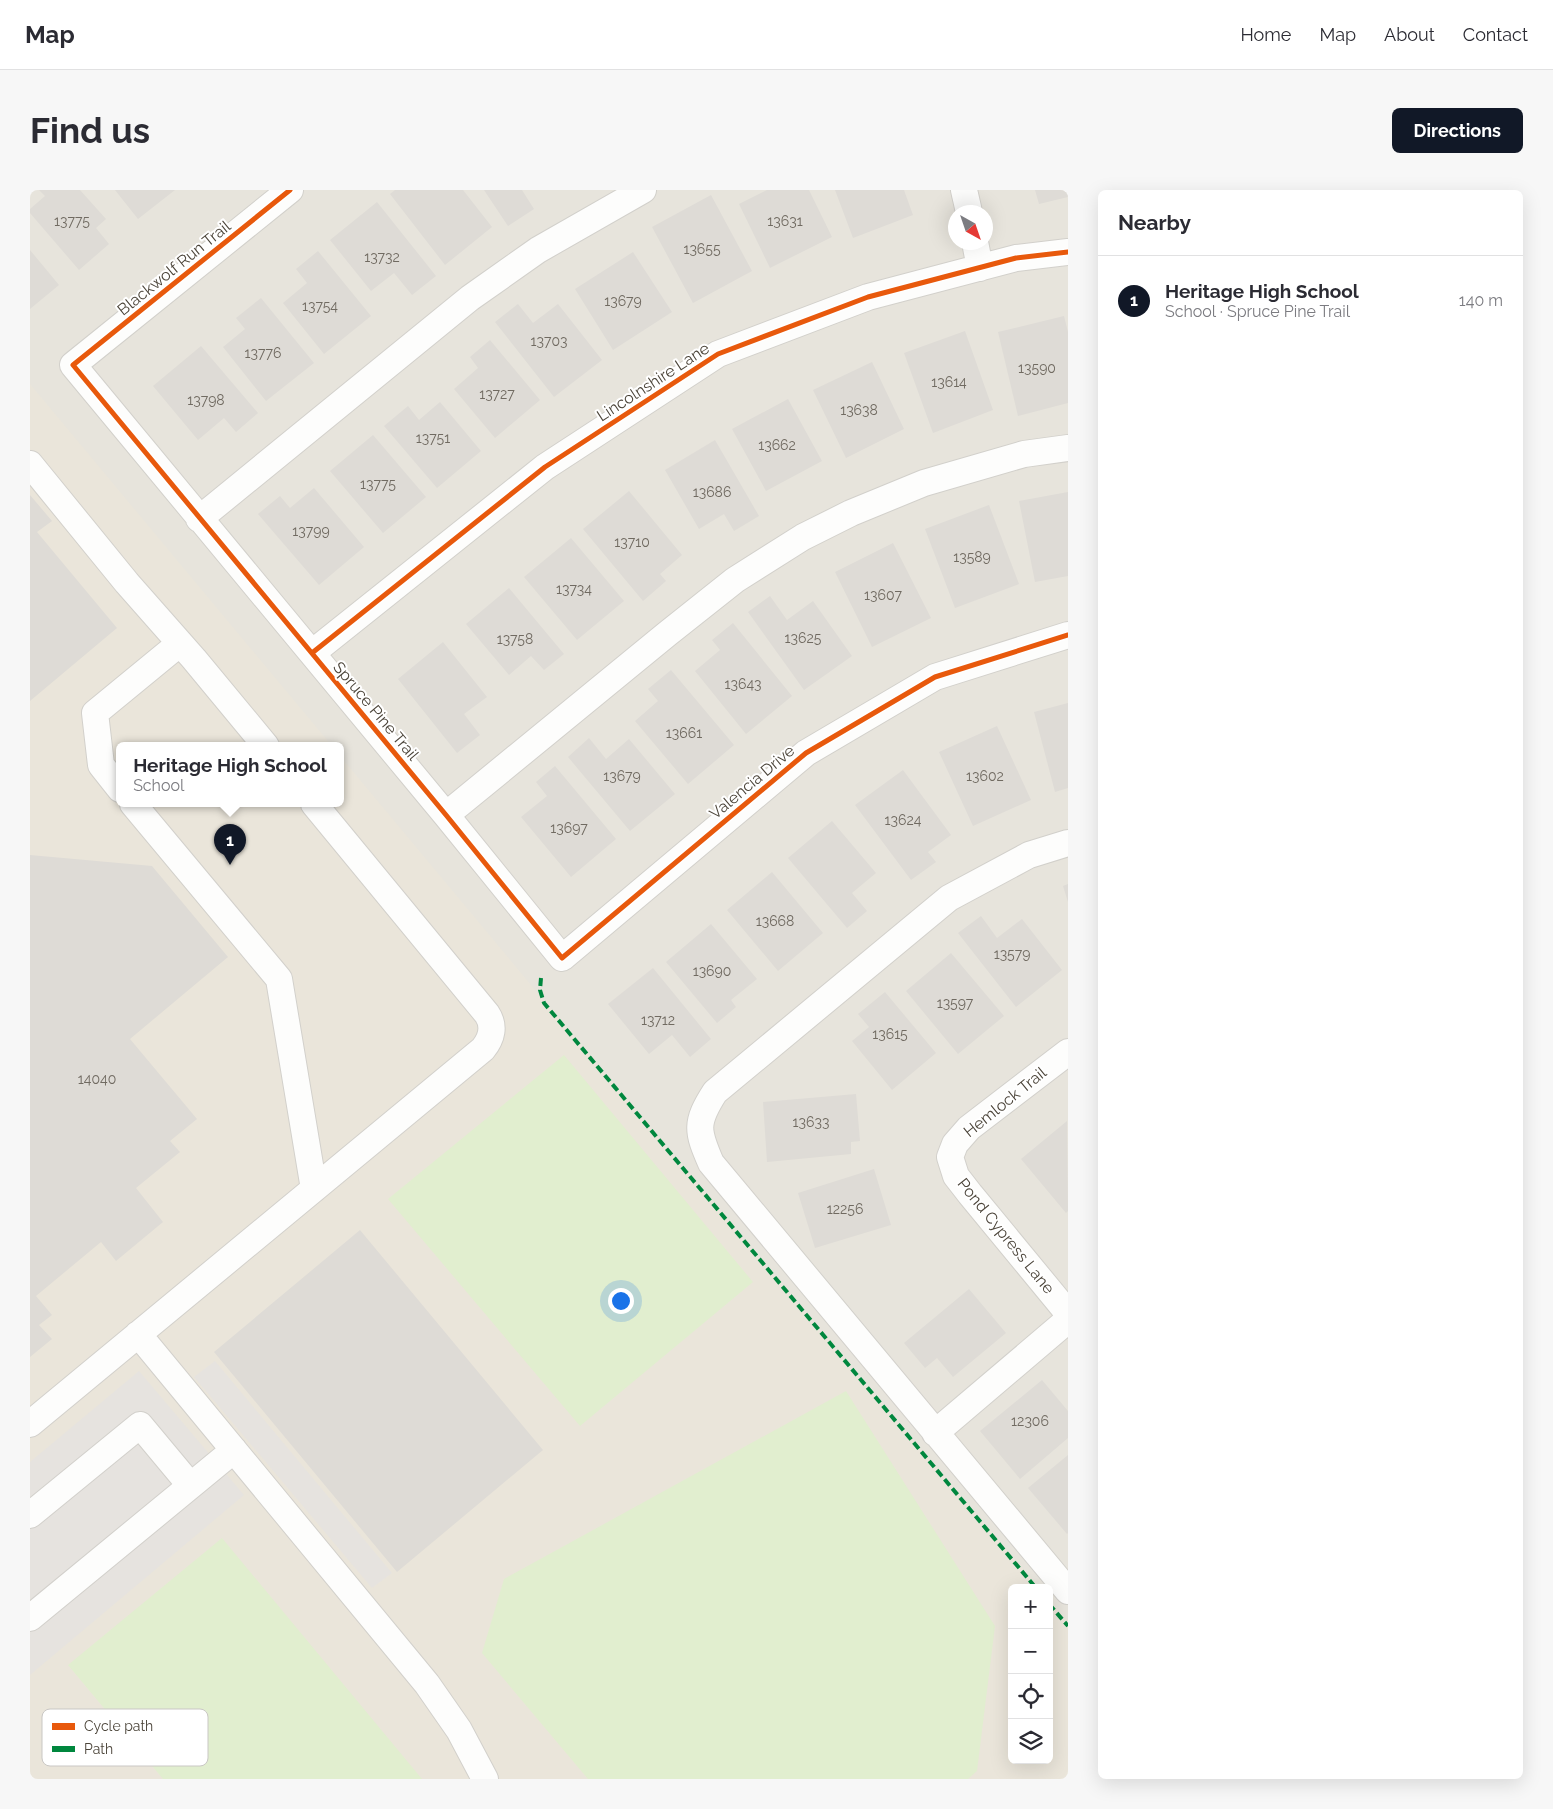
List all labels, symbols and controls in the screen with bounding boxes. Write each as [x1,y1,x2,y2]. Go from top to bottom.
text: Map [25,20,75,49]
text: Home [1240,24,1291,45]
text: Map [1319,24,1356,45]
text: About [1384,24,1435,45]
text: Contact [1463,24,1528,45]
button: Directions [1392,108,1523,153]
text: Find us [30,110,150,151]
north arrow [948,205,993,250]
text: Nearby [1118,210,1191,235]
house number: 13775 [54,213,90,229]
house number: 13631 [767,213,803,229]
street label: Blackwolf Run Trail [114,216,235,319]
house number: 13655 [683,241,721,257]
house number: 13732 [364,249,400,265]
text: Heritage High School [1165,280,1359,302]
text: 1 [1130,291,1138,310]
text: 140 m [1459,291,1503,310]
house number: 13679 [604,293,642,309]
house number: 13754 [302,298,338,314]
text: School · Spruce Pine Trail [1165,302,1350,321]
house number: 13703 [531,333,567,349]
street label: Lincolnshire Lane [593,339,713,425]
house number: 13776 [245,345,281,361]
house number: 13590 [1018,360,1056,376]
house number: 13614 [931,374,967,390]
house number: 13727 [479,386,515,402]
house number: 13798 [187,392,225,408]
house number: 13638 [840,402,878,418]
house number: 13751 [416,430,450,446]
house number: 13662 [758,437,796,453]
house number: 13775 [360,476,396,492]
house number: 13686 [693,484,731,500]
house number: 13799 [292,523,330,539]
house number: 13710 [614,534,650,550]
house number: 13589 [953,549,991,565]
house number: 13734 [556,581,592,597]
house number: 13607 [864,587,902,603]
house number: 13625 [785,630,822,646]
house number: 13758 [497,631,533,647]
street label: Spruce Pine Trail [329,658,423,765]
house number: 13643 [724,676,762,692]
house number: 13661 [666,725,702,741]
street label: Valencia Drive [706,741,798,823]
popup [116,742,344,807]
text: Heritage High School [133,754,327,776]
house number: 13679 [603,768,641,784]
house number: 13602 [966,768,1004,784]
text: School [133,776,184,795]
house number: 13624 [885,812,922,828]
house number: 13697 [550,820,588,836]
pin: 1 [214,824,246,865]
house number: 13668 [756,913,794,929]
house number: 13579 [994,946,1030,962]
house number: 13690 [693,963,731,979]
house number: 13597 [937,995,974,1011]
house number: 13712 [641,1012,675,1028]
house number: 13615 [872,1026,908,1042]
street label: Hemlock Trail [960,1062,1051,1141]
house number: 14040 [78,1071,116,1087]
house number: 13633 [793,1114,829,1130]
street label: Pond Cypress Lane [954,1174,1058,1298]
house number: 12256 [827,1201,863,1217]
your location [608,1288,634,1314]
house number: 12306 [1011,1413,1049,1429]
map controls [1008,1584,1053,1764]
button: + [1008,1584,1053,1629]
button: − [1008,1629,1053,1674]
button: locate [1008,1674,1053,1719]
legend [42,1709,208,1766]
text: Cycle path [84,1718,153,1734]
button: layers [1008,1719,1053,1764]
text: Path [84,1741,113,1757]

